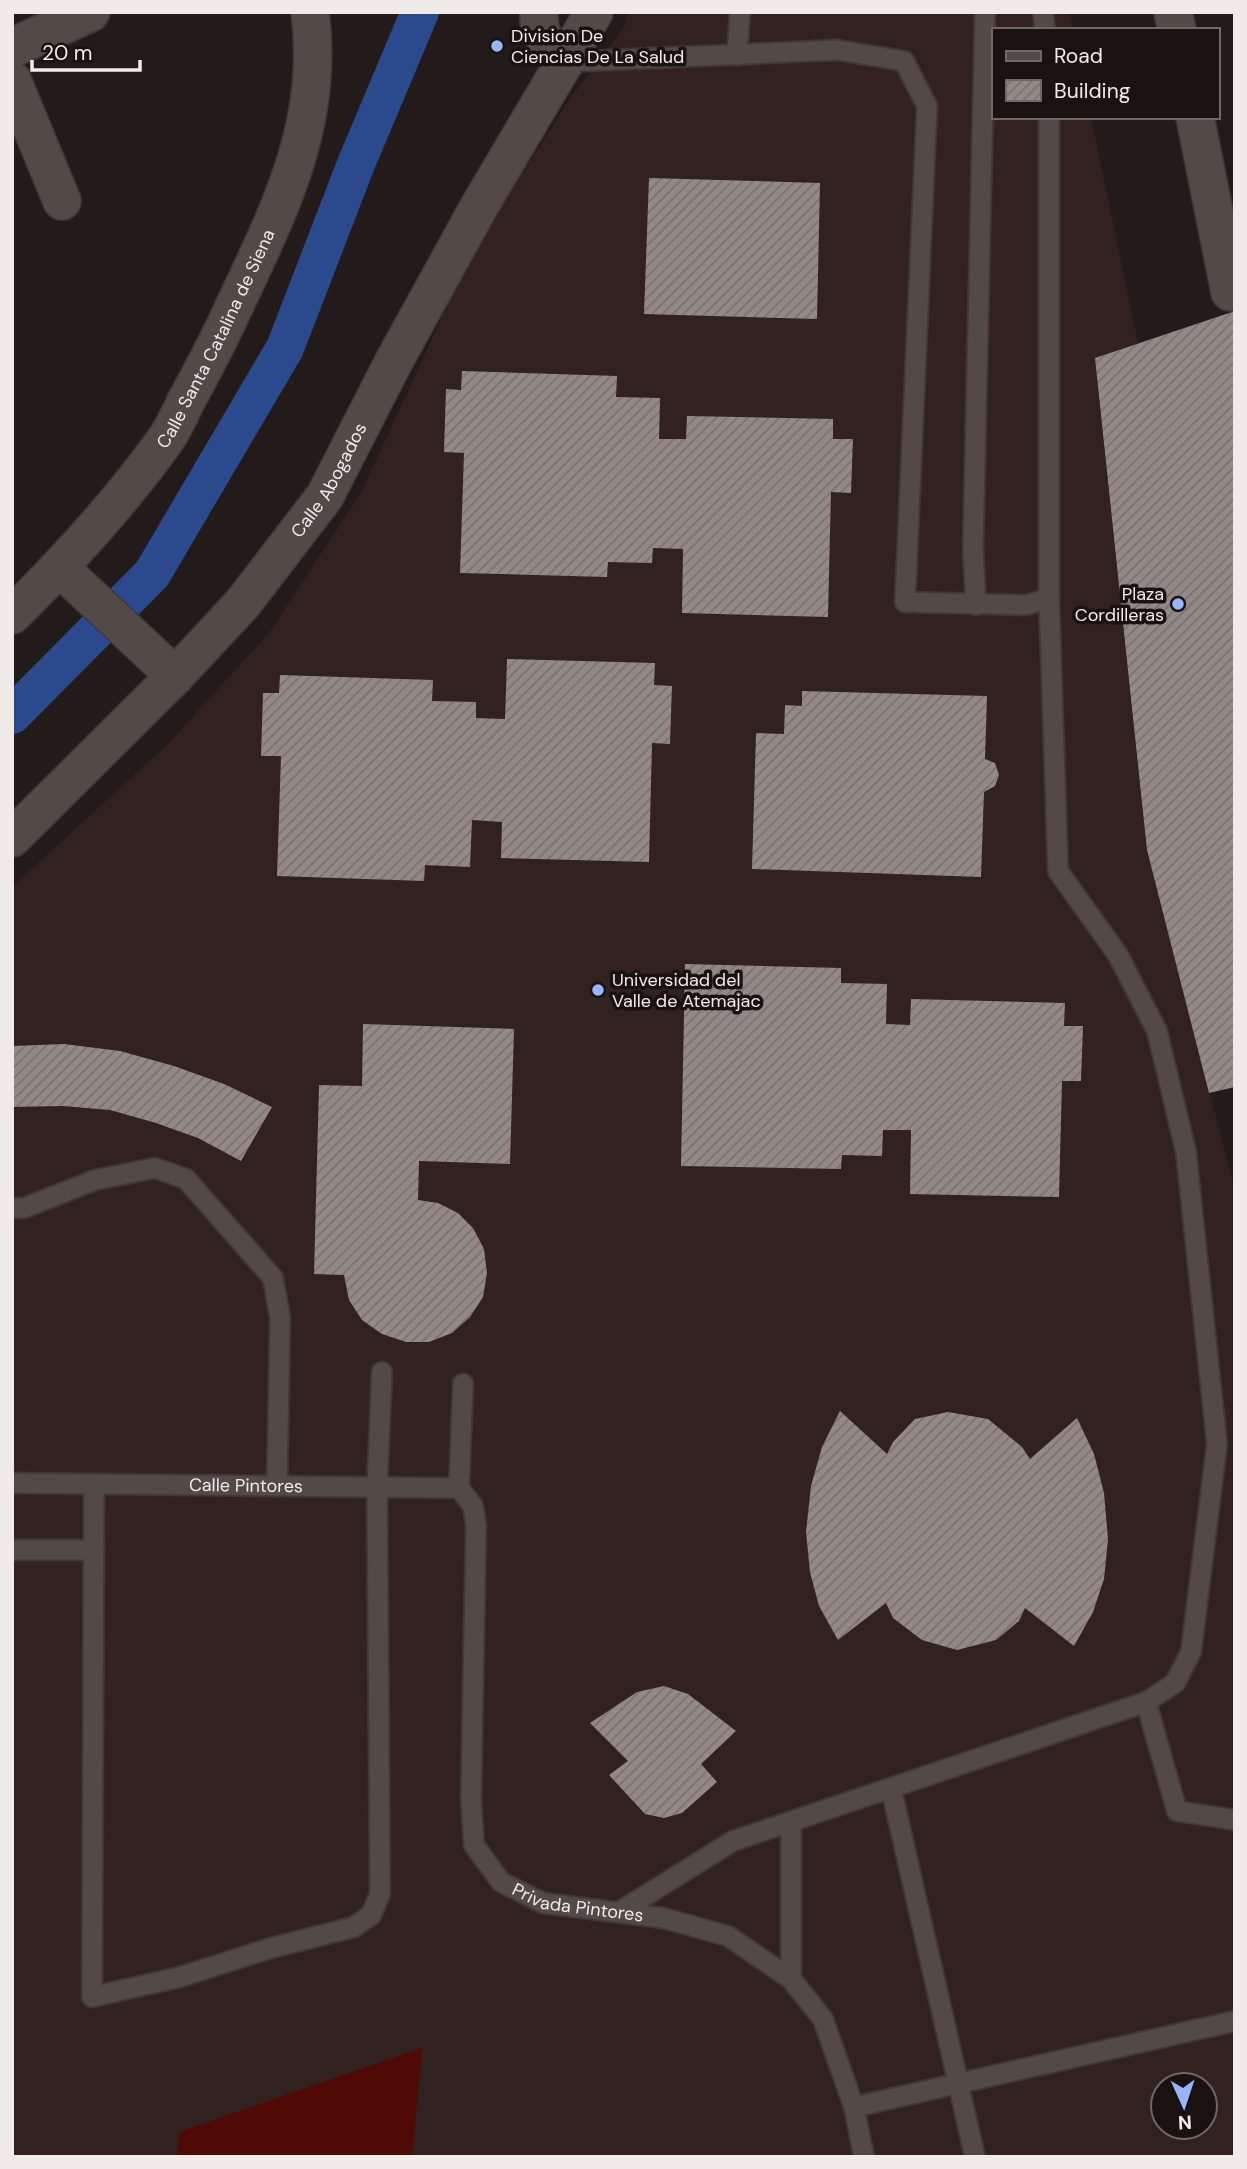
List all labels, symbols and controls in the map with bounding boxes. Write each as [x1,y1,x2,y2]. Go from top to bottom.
place label: Division De Ciencias De La Salud [511,24,684,69]
scale bar [32,28,140,72]
legend [992,28,1219,119]
marker: Division De Ciencias De La Salud [489,38,505,54]
text: 20 m [42,39,93,67]
text: Road [1054,42,1103,70]
text: Building [1054,77,1131,105]
street label: Calle Santa Catalina de Siena [151,226,280,453]
street label: Calle Abogados [285,419,372,543]
place label: Plaza Cordilleras [1075,582,1164,627]
marker: Plaza Cordilleras [1170,596,1186,612]
place label: Universidad del Valle de Atemajac [612,968,761,1013]
marker: Universidad del Valle de Atemajac [590,982,606,998]
street label: Calle Pintores [189,1473,303,1498]
street label: Privada Pintores [508,1877,645,1927]
north arrow [1149,2071,1219,2141]
text: N [1177,2110,1192,2135]

